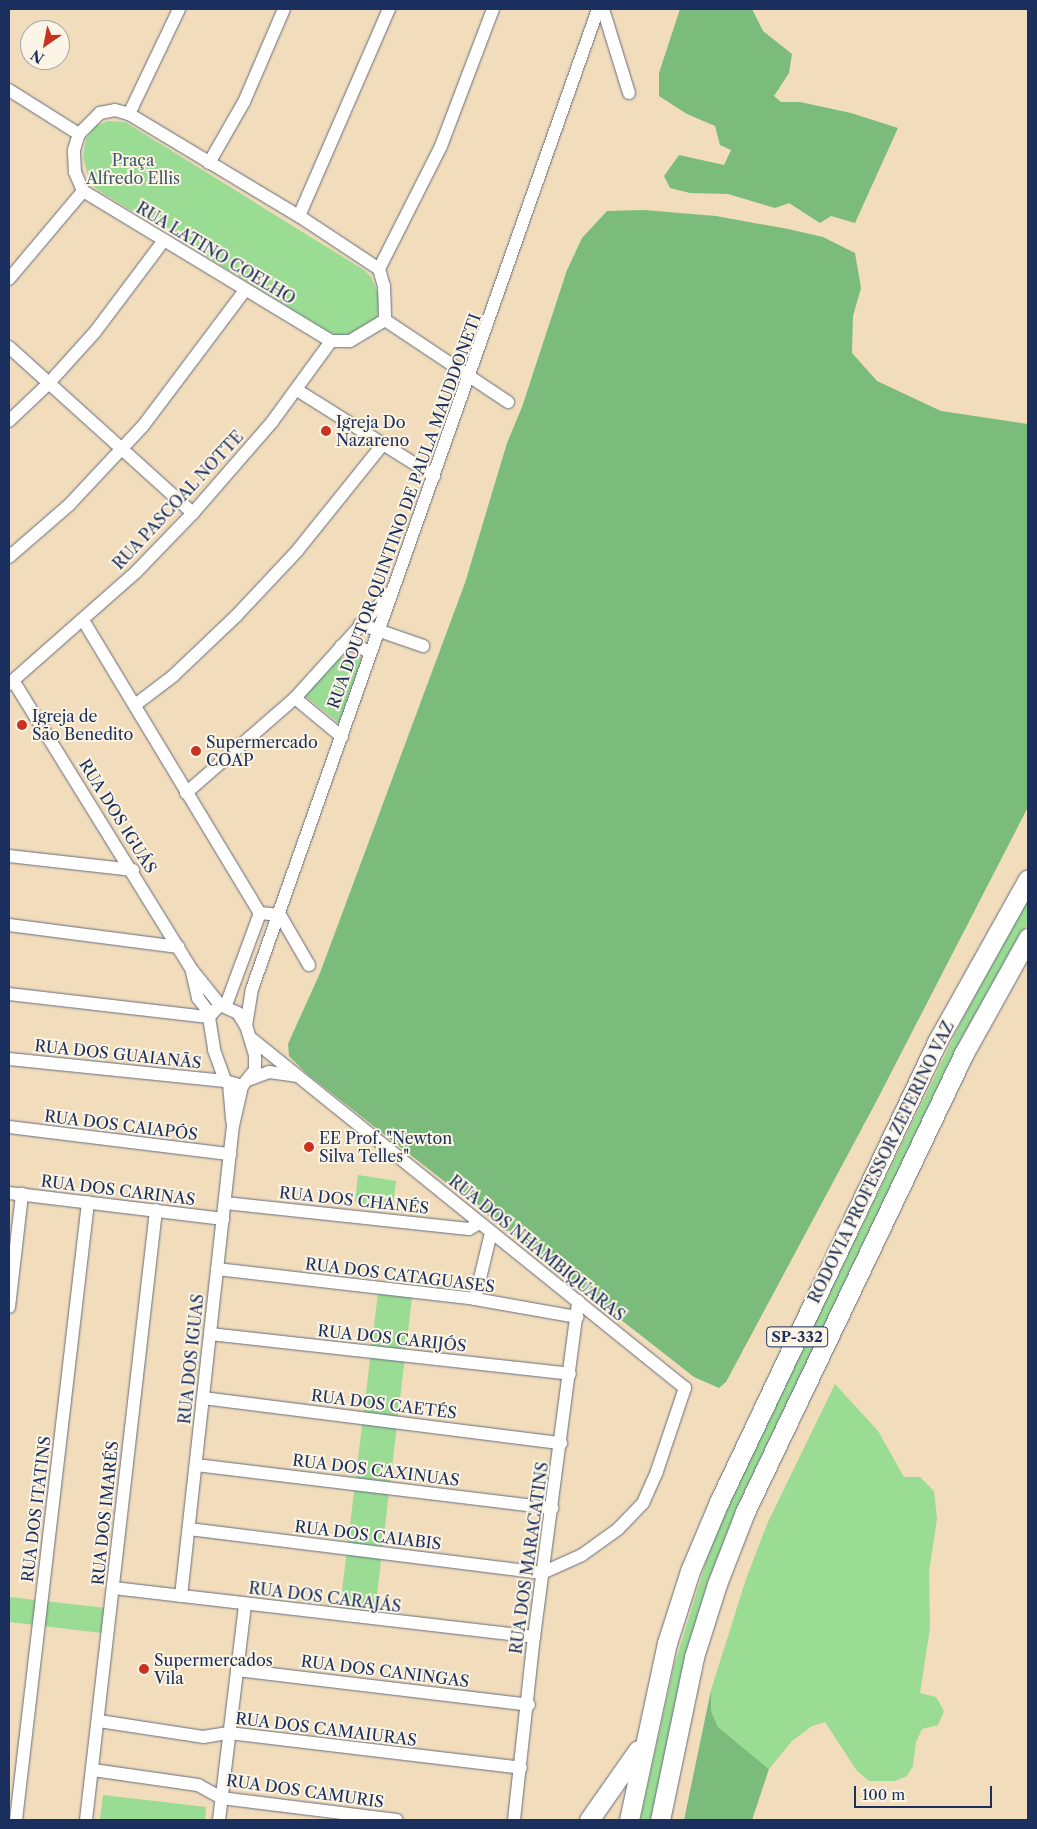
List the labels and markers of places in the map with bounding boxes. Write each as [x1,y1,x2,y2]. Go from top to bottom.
place label: Igreja Do Nazareno [336,412,409,450]
marker: Igreja Do Nazareno [320,425,332,437]
place label: Igreja de São Benedito [32,706,133,744]
marker: Igreja de São Benedito [16,719,28,731]
place label: Supermercado COAP [206,732,318,770]
marker: Supermercado COAP [190,745,202,757]
place label: EE Prof. "Newton Silva Telles" [319,1128,452,1166]
marker: EE Prof. "Newton Silva Telles" [303,1141,315,1153]
place label: Supermercados Vila [154,1650,273,1688]
marker: Supermercados Vila [138,1663,150,1675]

